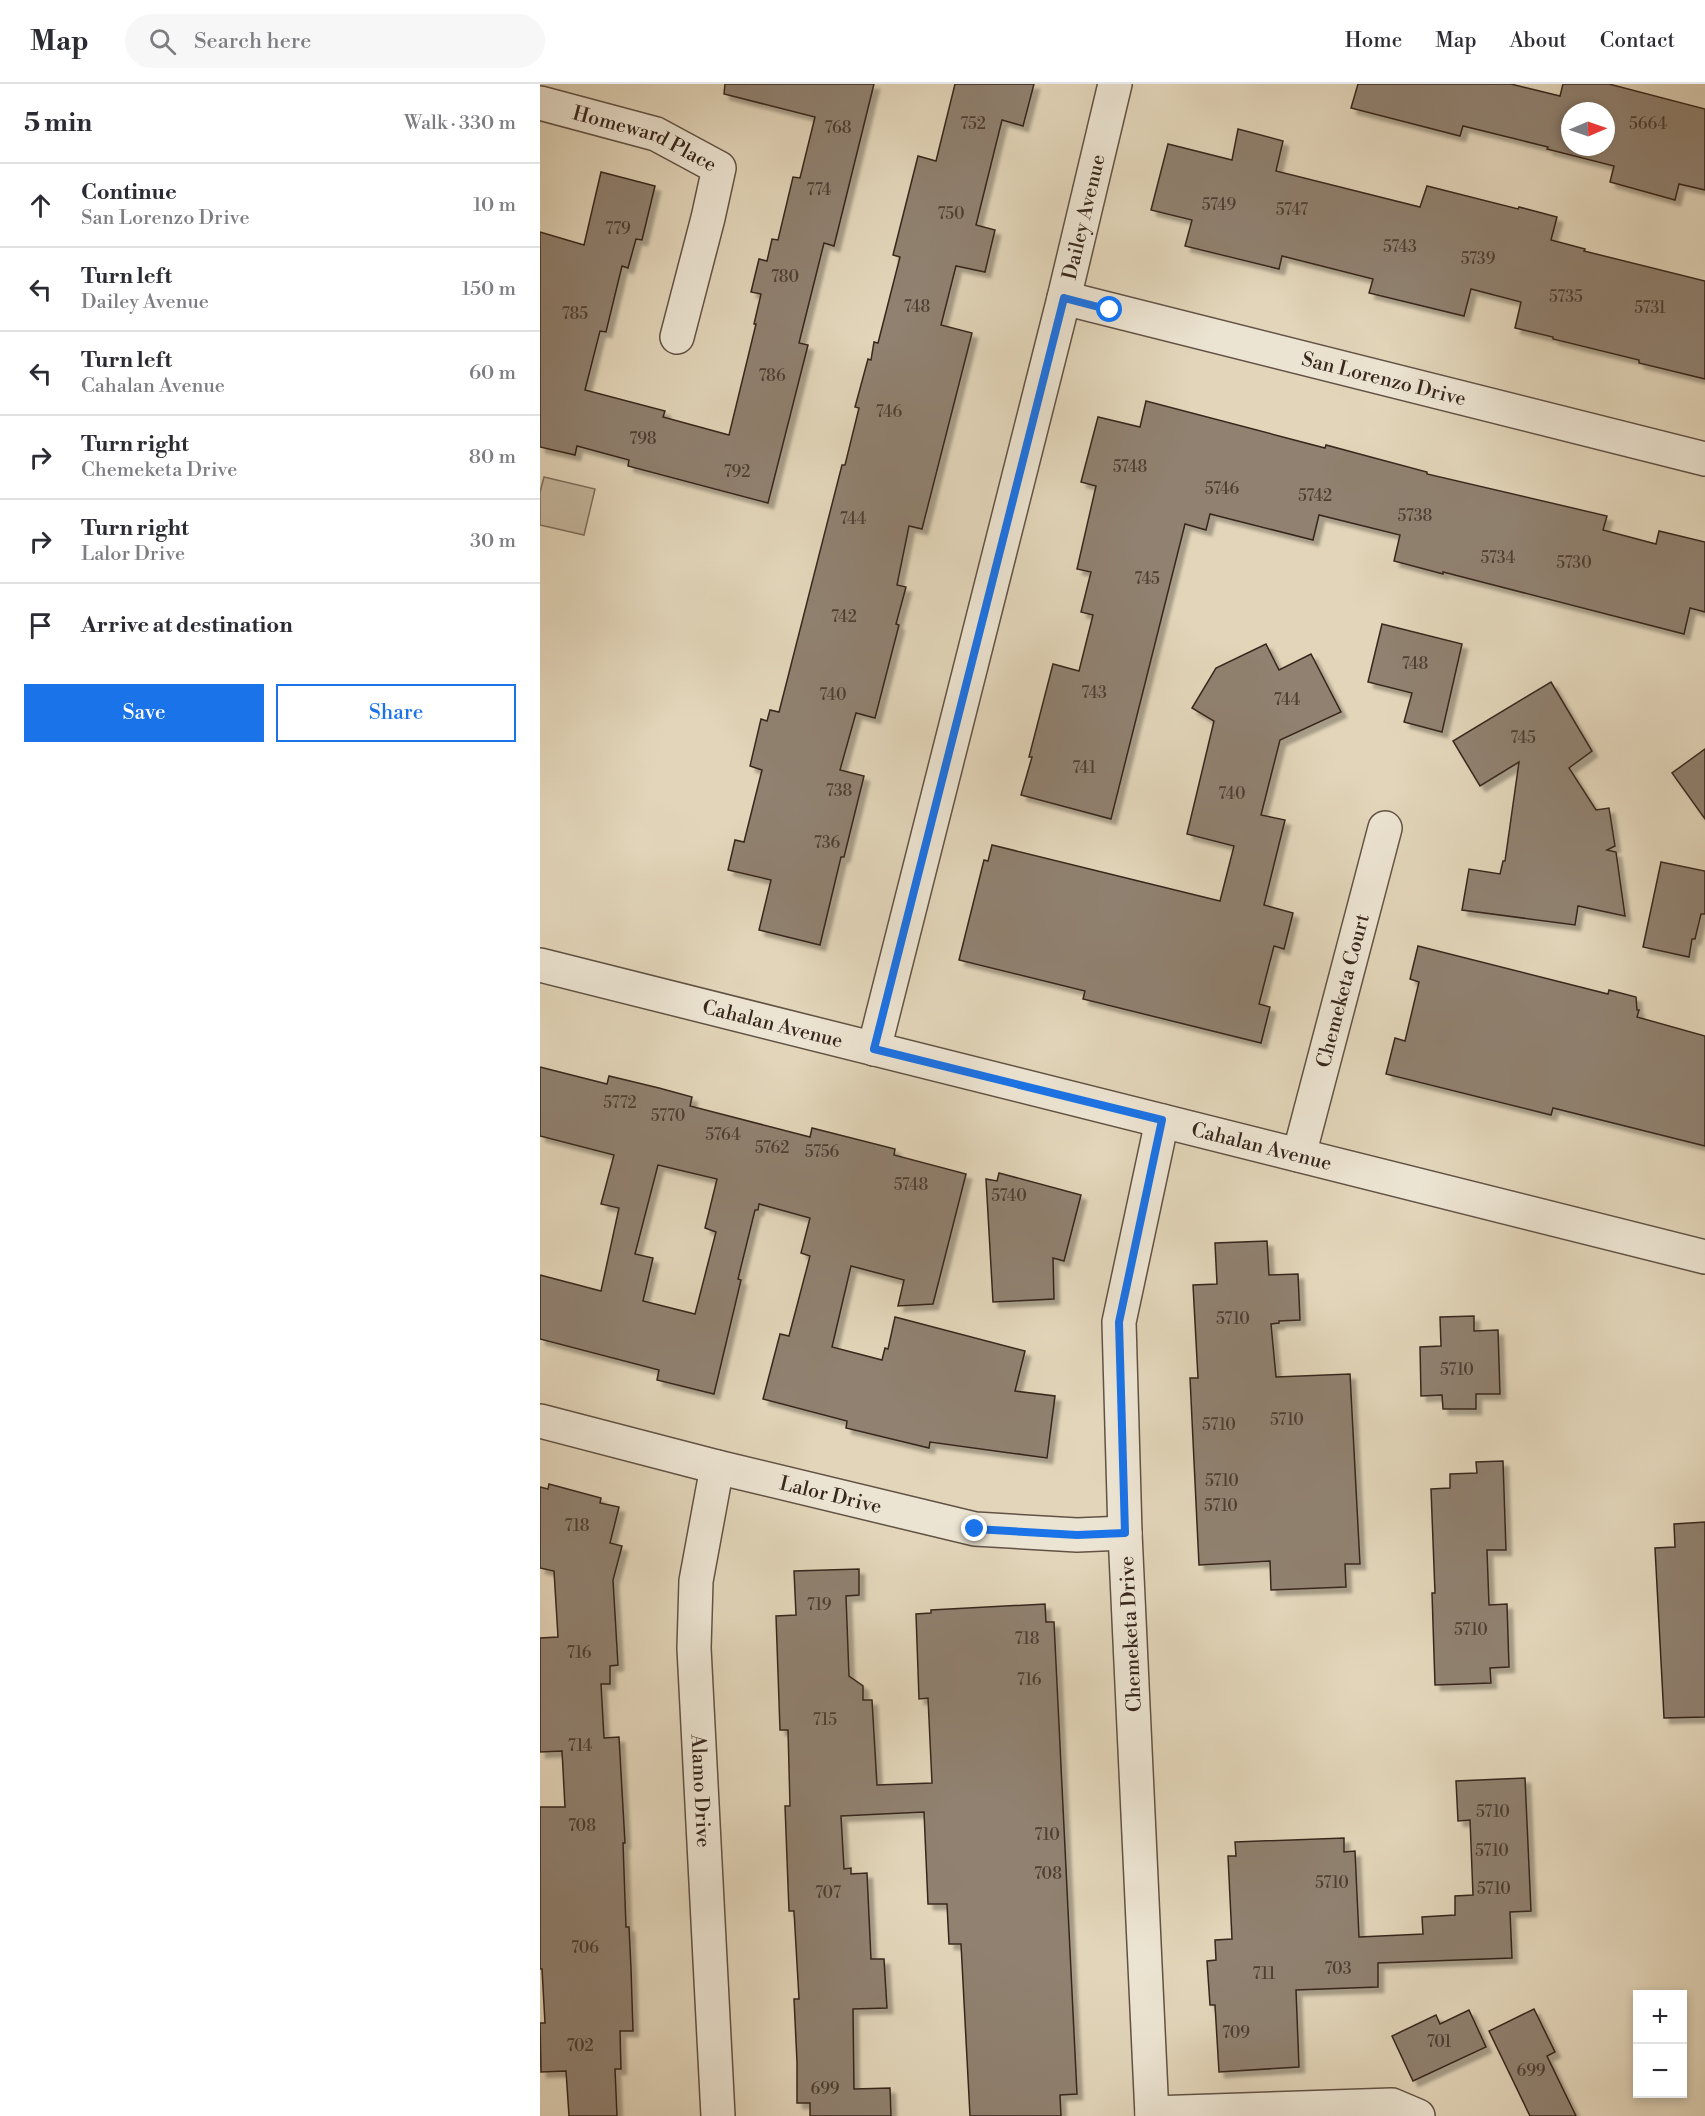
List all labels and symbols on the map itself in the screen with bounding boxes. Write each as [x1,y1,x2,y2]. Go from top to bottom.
street label: Homeward Place [570,101,721,178]
north arrow [1561,102,1615,156]
house number: 752 [960,114,986,134]
house number: 5664 [1629,114,1667,134]
house number: 768 [824,118,852,138]
street label: Dailey Avenue [1058,152,1112,282]
house number: 774 [807,180,832,200]
house number: 5749 [1202,195,1237,215]
house number: 5747 [1276,200,1308,220]
house number: 750 [937,204,965,224]
house number: 779 [605,219,631,239]
house number: 5743 [1383,237,1417,257]
house number: 5739 [1461,249,1496,269]
house number: 780 [771,267,799,287]
house number: 5735 [1549,287,1583,307]
route start [1096,296,1122,322]
house number: 748 [904,297,930,317]
house number: 5731 [1634,298,1666,318]
house number: 785 [562,304,588,324]
street label: San Lorenzo Drive [1299,347,1469,413]
house number: 786 [758,366,786,386]
house number: 746 [876,402,902,422]
house number: 798 [629,429,657,449]
house number: 5748 [1113,457,1148,477]
house number: 792 [724,462,750,482]
house number: 5746 [1205,479,1240,499]
house number: 5742 [1298,486,1332,506]
house number: 5738 [1398,506,1433,526]
house number: 744 [840,509,867,529]
house number: 5734 [1481,548,1516,568]
house number: 5730 [1556,553,1592,573]
house number: 745 [1134,569,1160,589]
house number: 742 [831,607,857,627]
house number: 748 [1402,654,1428,674]
house number: 743 [1081,683,1107,703]
house number: 740 [819,685,847,705]
house number: 744 [1274,690,1301,710]
house number: 745 [1510,728,1536,748]
house number: 741 [1072,758,1096,778]
house number: 738 [826,781,852,801]
house number: 740 [1218,784,1246,804]
house number: 736 [814,833,841,853]
street label: Chemeketa Court [1311,911,1376,1071]
street label: Cahalan Avenue [700,995,845,1054]
house number: 5772 [603,1093,637,1113]
house number: 5770 [651,1106,685,1126]
street label: Cahalan Avenue [1188,1118,1334,1177]
house number: 5764 [705,1125,741,1145]
house number: 5762 [755,1138,789,1158]
house number: 5756 [805,1142,840,1162]
house number: 5748 [894,1175,929,1195]
house number: 5740 [991,1186,1027,1206]
house number: 5710 [1216,1309,1250,1329]
house number: 5710 [1440,1360,1474,1380]
house number: 5710 [1270,1410,1304,1430]
house number: 5710 [1202,1415,1236,1435]
street label: Lalor Drive [777,1471,884,1520]
house number: 5710 [1205,1471,1239,1491]
house number: 5710 [1204,1496,1238,1516]
route end [961,1515,987,1541]
house number: 718 [564,1516,590,1536]
street label: Chemeketa Drive [1115,1555,1148,1713]
house number: 719 [807,1595,832,1615]
house number: 5710 [1454,1620,1488,1640]
house number: 718 [1014,1629,1040,1649]
house number: 716 [567,1643,592,1663]
house number: 716 [1017,1670,1042,1690]
house number: 715 [813,1710,837,1730]
street label: Alamo Drive [684,1733,715,1848]
house number: 714 [568,1736,593,1756]
house number: 5710 [1476,1802,1510,1822]
house number: 708 [568,1816,596,1836]
house number: 710 [1034,1825,1060,1845]
house number: 5710 [1475,1841,1509,1861]
house number: 708 [1034,1864,1062,1884]
house number: 5710 [1315,1873,1349,1893]
house number: 5710 [1477,1879,1511,1899]
house number: 707 [815,1883,841,1903]
house number: 706 [571,1938,599,1958]
house number: 703 [1324,1959,1352,1979]
house number: 711 [1253,1964,1276,1984]
house number: 709 [1222,2023,1250,2043]
house number: 701 [1427,2032,1451,2052]
house number: 702 [566,2036,594,2056]
house number: 699 [1516,2061,1546,2081]
house number: 699 [810,2079,840,2099]

